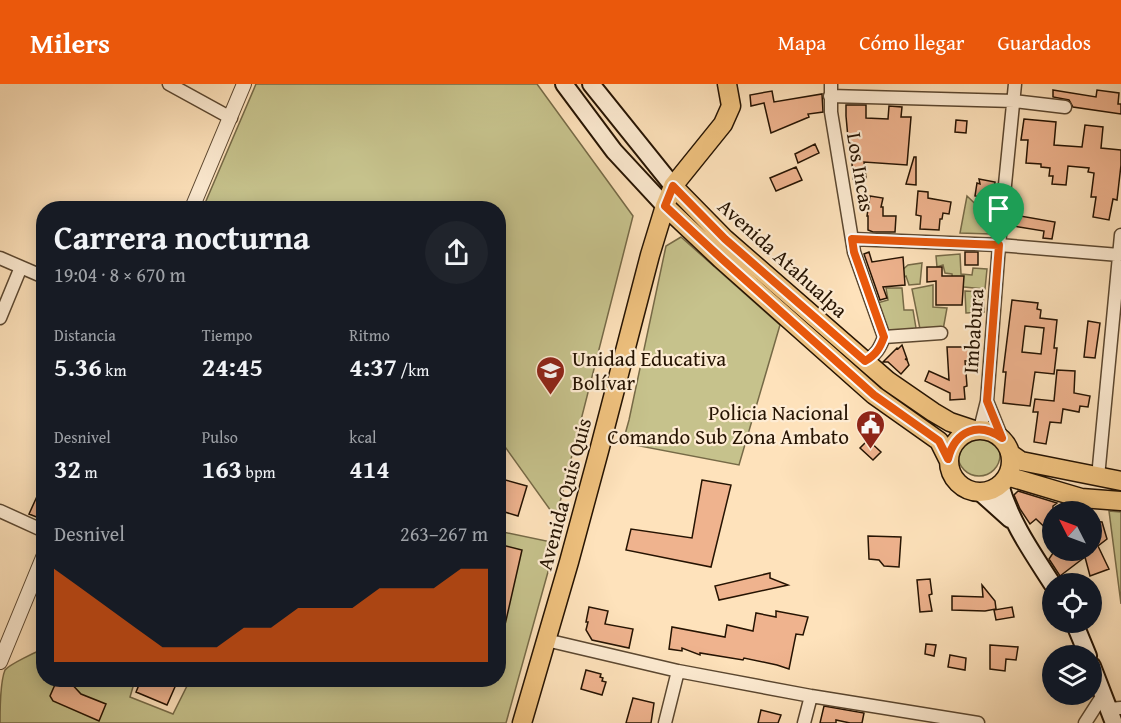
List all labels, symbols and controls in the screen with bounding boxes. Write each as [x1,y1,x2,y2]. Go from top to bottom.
text: Milers [30,22,110,63]
text: Mapa [778,27,826,58]
text: Cómo llegar [859,27,964,58]
text: Guardados [997,27,1091,58]
street label: Los Incas [839,130,883,214]
pin [973,183,1024,245]
street label: Avenida Atahualpa [711,191,855,325]
icon: arrive [982,192,1015,225]
text: Carrera nocturna [54,213,310,261]
button: share [425,221,488,284]
text: 19:04 · 8 × 670 m [54,260,186,289]
street label: Imbabura [955,287,991,374]
text: Distancia [54,323,116,347]
text: Tiempo [202,323,253,347]
text: Ritmo [349,323,390,347]
place label: Unidad Educativa Bolívar [572,343,726,398]
text: 5.36 [54,347,102,386]
text: 24:45 [202,347,263,386]
text: 4:37 [349,347,397,386]
school or university icon: Unidad Educativa Bolívar [535,354,567,396]
text: km [102,358,126,382]
text: /km [397,358,429,382]
place label: Policia Nacional Comando Sub Zona Ambato [607,397,849,452]
public building icon: Policia Nacional Comando Sub Zona Ambato [854,408,886,450]
street label: Avenida Quis Quis [529,415,599,573]
text: Desnivel [54,425,111,449]
text: Pulso [202,425,238,449]
text: kcal [349,425,377,449]
text: 32 [54,449,81,488]
text: 163 [202,449,242,488]
text: 414 [349,449,390,488]
text: m [81,460,98,484]
text: bpm [242,460,276,484]
north arrow [1042,501,1102,561]
map controls [1042,501,1102,705]
text: Desnivel [54,519,125,548]
text: 263–267 m [400,519,488,548]
button: locate [1042,573,1102,633]
button: layers [1042,645,1102,705]

